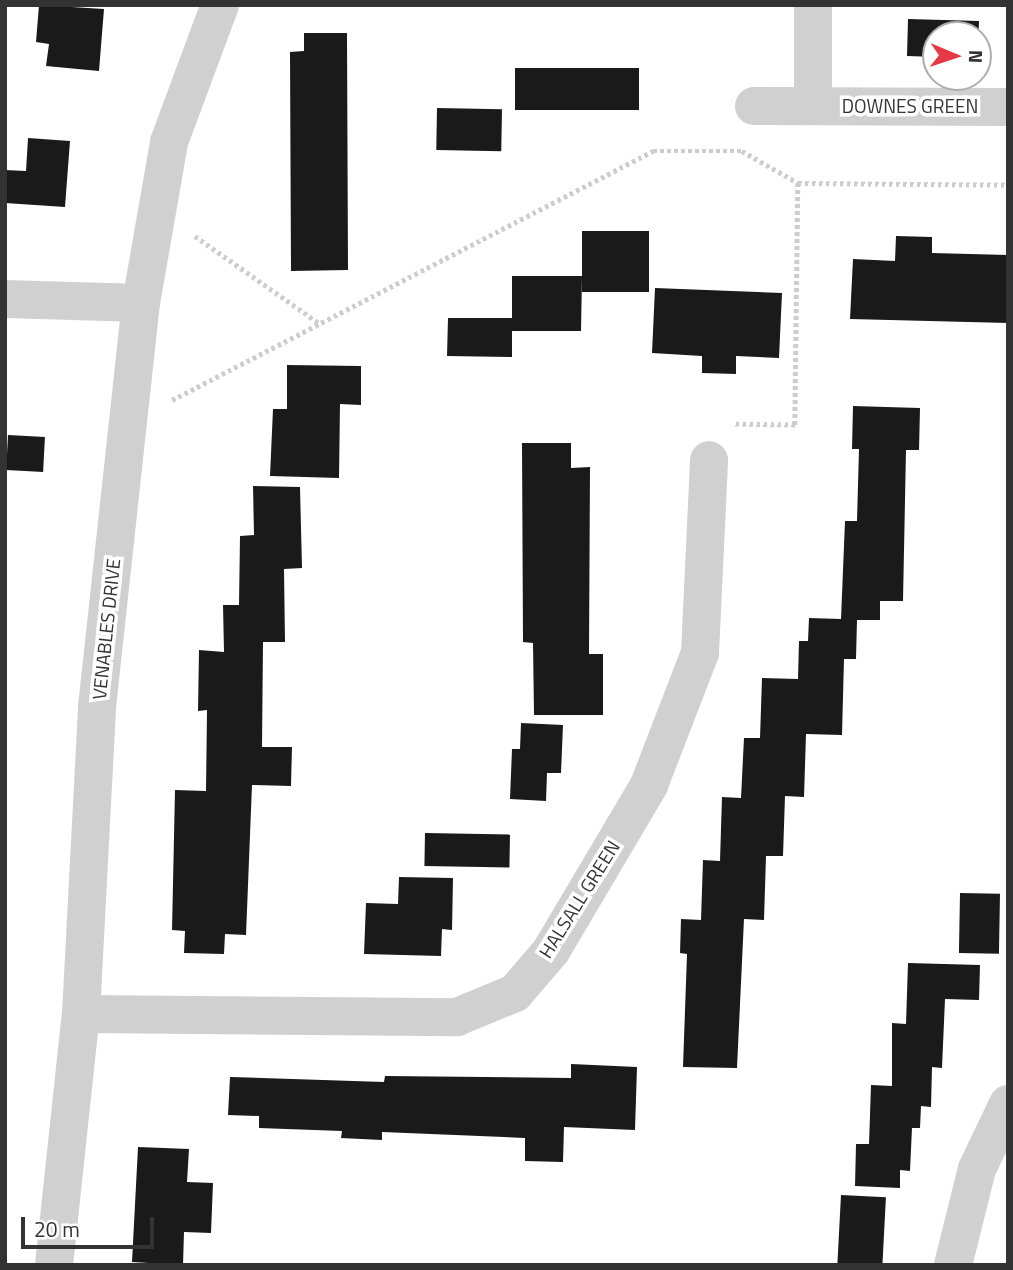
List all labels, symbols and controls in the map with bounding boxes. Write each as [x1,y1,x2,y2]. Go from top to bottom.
north arrow [922,21,992,91]
text: N [962,50,991,64]
street label: DOWNES GREEN [842,95,978,117]
street label: VENABLES DRIVE [87,557,125,701]
street label: HALSALL GREEN [534,836,624,962]
scale bar [24,1204,158,1248]
text: 20 m [34,1213,80,1245]

